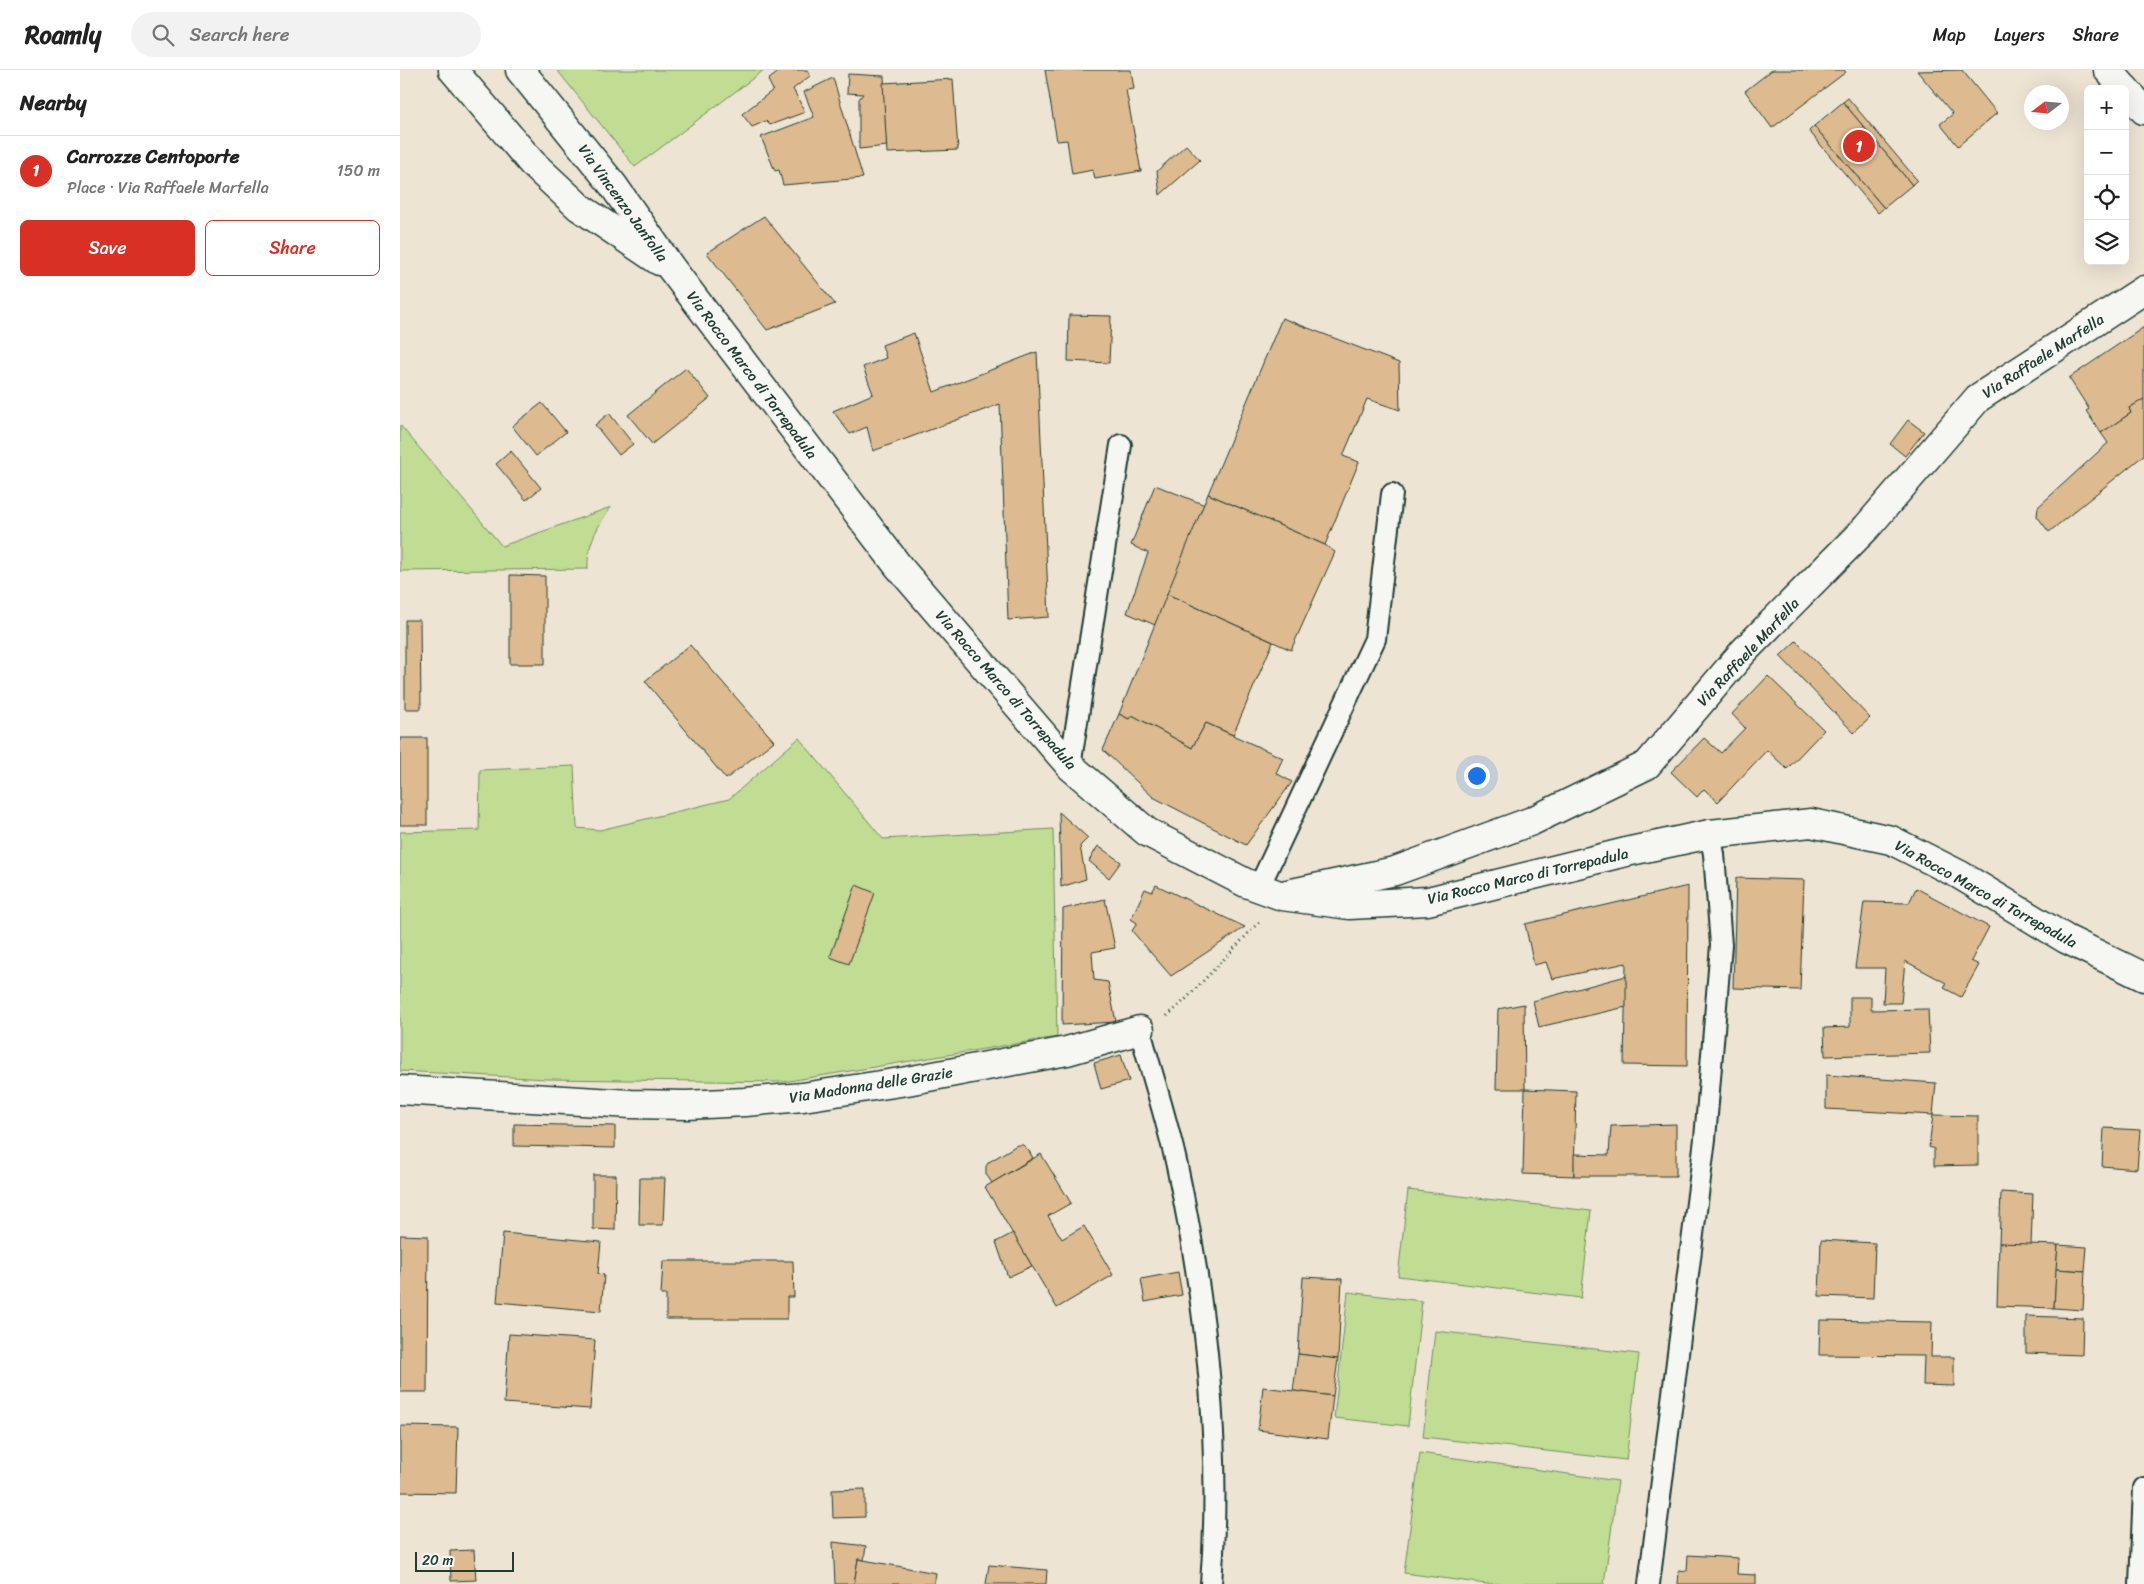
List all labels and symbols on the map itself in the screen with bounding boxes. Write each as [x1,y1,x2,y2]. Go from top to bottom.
north arrow [2024,85,2069,130]
pin: 1 [1843,127,1875,165]
street label: Via Vincenzo Janfolla [571,139,675,268]
street label: Via Rocco Marco di Torrepadula [680,285,824,465]
street label: Via Raffaele Marfella [1977,306,2110,405]
street label: Via Raffaele Marfella [1690,591,1806,713]
street label: Via Rocco Marco di Torrepadula [929,604,1083,776]
your location [1464,763,1490,789]
street label: Via Rocco Marco di Torrepadula [1890,833,2083,955]
street label: Via Rocco Marco di Torrepadula [1425,840,1631,912]
street label: Via Madonna delle Grazie [787,1059,955,1111]
scale bar [415,1549,514,1572]

